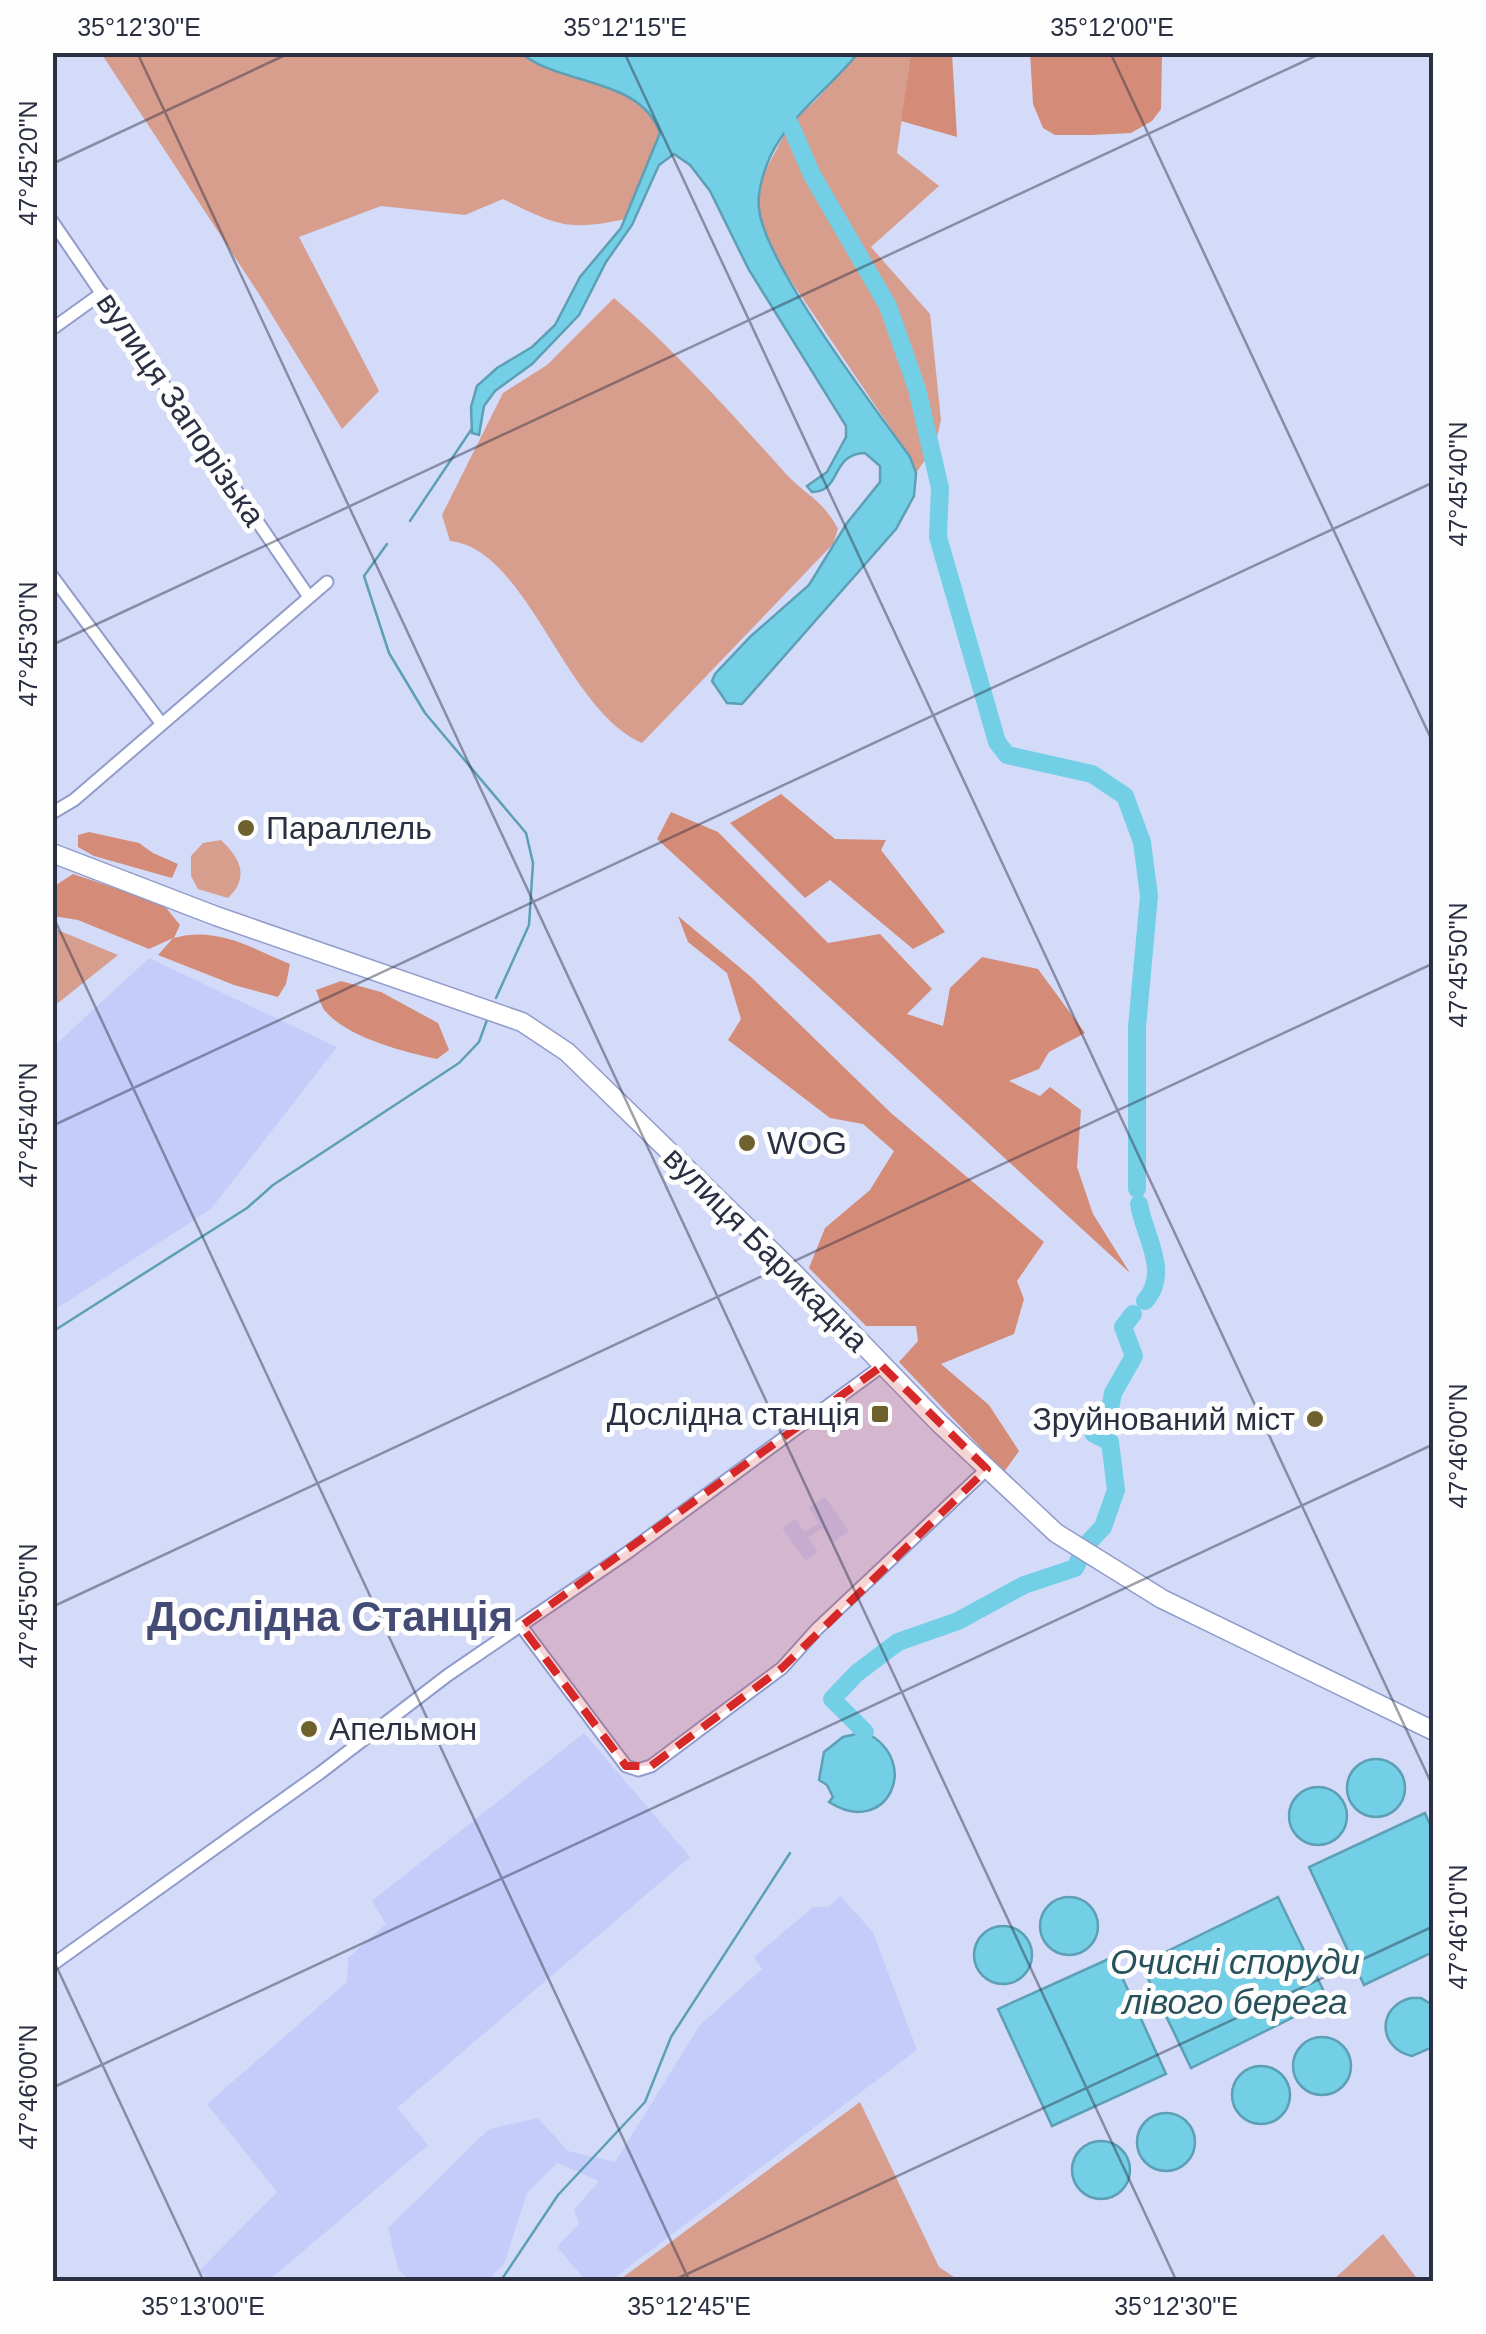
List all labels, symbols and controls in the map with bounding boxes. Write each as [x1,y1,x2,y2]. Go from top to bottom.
text: 35°12'30"E [77,13,201,41]
text: 35°12'15"E [563,13,687,41]
text: 35°12'00"E [1050,13,1174,41]
text: 47°45'20"N [14,100,42,226]
street label: вулиця Запорізька [90,285,273,533]
text: 47°45'40"N [1444,421,1472,547]
text: 47°45'30"N [14,581,42,707]
place label: Параллель [266,810,432,846]
marker: Параллель [235,817,257,839]
text: 47°45'50"N [1444,902,1472,1028]
text: 47°45'40"N [14,1062,42,1188]
place label: WOG [767,1125,847,1161]
marker: WOG [736,1132,758,1154]
street label: вулиця Барикадна [656,1139,876,1359]
text: 47°46'00"N [1444,1383,1472,1509]
place label: Дослідна станція [607,1396,860,1432]
place label: Зруйнований міст [1032,1401,1295,1437]
marker: Дослідна станція [869,1403,891,1425]
marker: Зруйнований міст [1304,1408,1326,1430]
text: 47°45'50"N [14,1543,42,1669]
district label: Дослідна Станція [147,1593,513,1640]
place label: Апельмон [329,1711,477,1747]
marker: Апельмон [298,1718,320,1740]
text: 47°46'10"N [1444,1864,1472,1990]
water label: Очисні споруди лівого берега [1110,1942,1360,2021]
text: 47°46'00"N [14,2024,42,2150]
text: 35°13'00"E [141,2292,265,2320]
text: 35°12'45"E [627,2292,751,2320]
text: 35°12'30"E [1114,2292,1238,2320]

